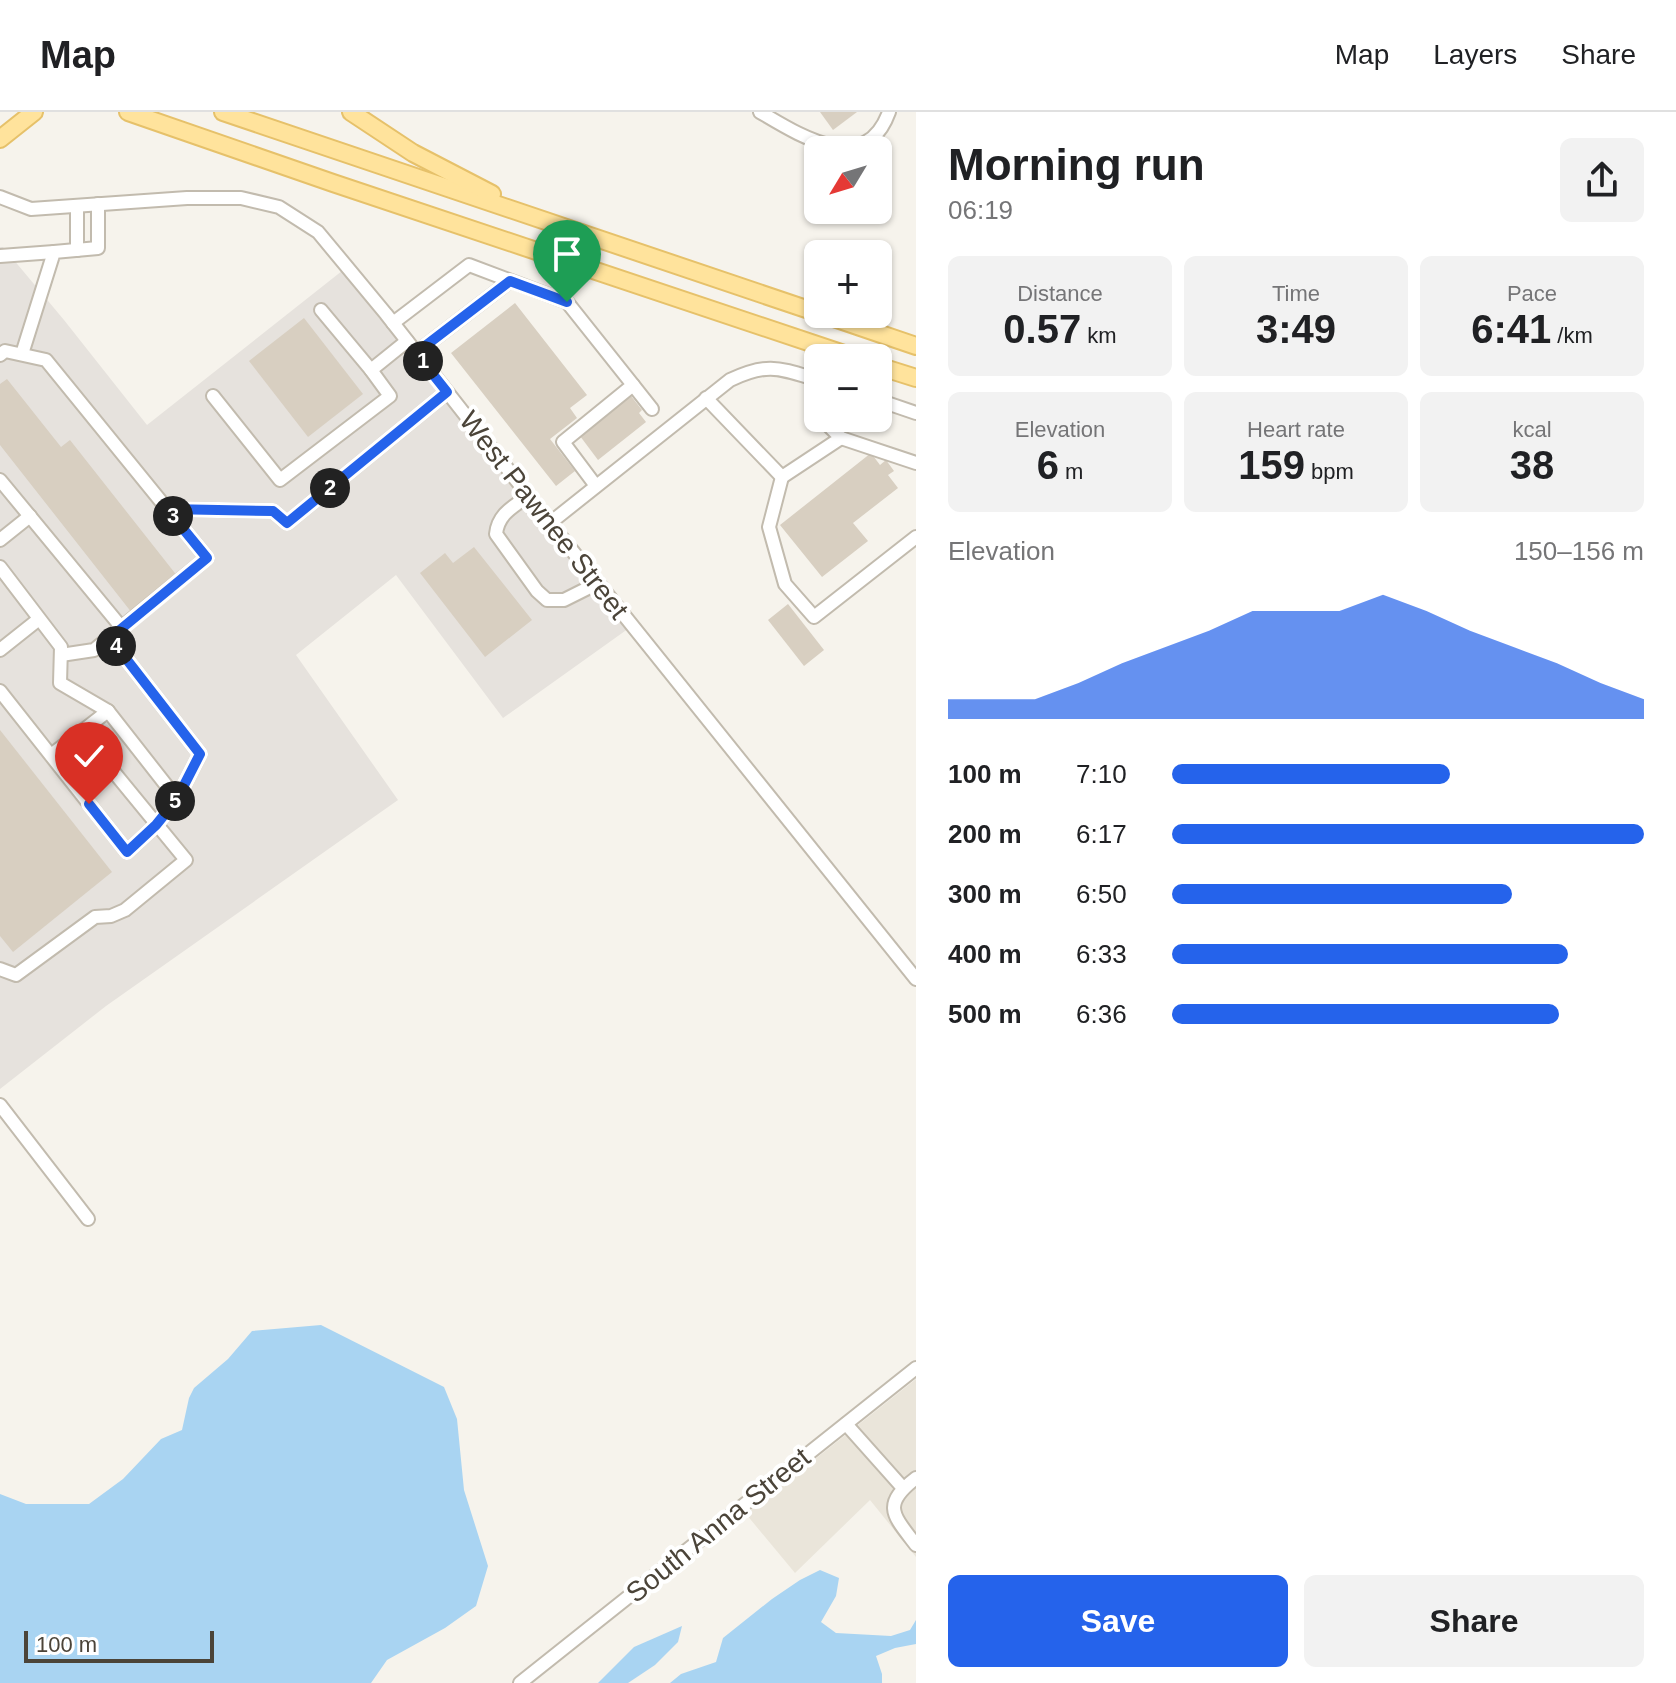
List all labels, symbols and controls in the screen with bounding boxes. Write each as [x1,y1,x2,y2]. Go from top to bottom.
text: Map [40,34,116,76]
text: Map [1335,39,1389,70]
text: Layers [1433,39,1517,70]
text: Share [1561,39,1636,70]
north arrow [804,136,892,224]
map controls [804,136,892,432]
button: share [1560,138,1644,222]
text: Morning run [948,140,1205,189]
text: 06:19 [948,195,1013,225]
pin [533,220,601,302]
icon: arrive [545,232,589,276]
button: + [804,240,892,328]
text: Distance [1017,281,1103,306]
text: Time [1272,281,1320,306]
text: Pace [1507,281,1557,306]
text: 0.57 [1003,307,1081,351]
text: 3:49 [1256,307,1336,351]
text: 6:41 [1471,307,1551,351]
text: km [1081,323,1117,348]
text: /km [1551,323,1593,348]
pin: 1 [403,341,443,381]
button: − [804,344,892,432]
text: 1 [417,348,429,373]
street label: West Pawnee Street [453,405,635,625]
text: Elevation [1015,417,1105,442]
text: Heart rate [1247,417,1345,442]
text: kcal [1512,417,1552,442]
text: 6 [1037,443,1059,487]
text: 159 [1238,443,1305,487]
text: 38 [1510,443,1554,487]
text: m [1059,459,1083,484]
text: bpm [1305,459,1354,484]
pin: 2 [310,468,350,508]
text: 2 [324,475,336,500]
pin: 3 [153,496,193,536]
text: 3 [167,503,179,528]
text: Elevation [948,536,1055,566]
text: 150–156 m [1514,536,1644,566]
pin: 4 [96,626,136,666]
text: 4 [110,633,122,658]
pin [55,722,123,804]
icon: check [67,734,111,778]
text: 100 m [948,759,1022,789]
text: 7:10 [1076,759,1127,789]
pin: 5 [155,781,195,821]
text: 5 [169,788,181,813]
text: 200 m [948,819,1022,849]
text: 6:17 [1076,819,1127,849]
text: 300 m [948,879,1022,909]
text: 6:50 [1076,879,1127,909]
text: 400 m [948,939,1022,969]
text: 6:33 [1076,939,1127,969]
text: 500 m [948,999,1022,1029]
text: 6:36 [1076,999,1127,1029]
street label: South Anna Street [620,1441,816,1609]
button: Save [948,1575,1288,1667]
button: Share [1304,1575,1644,1667]
scale bar [24,1627,214,1663]
text: 100 m [36,1632,97,1657]

